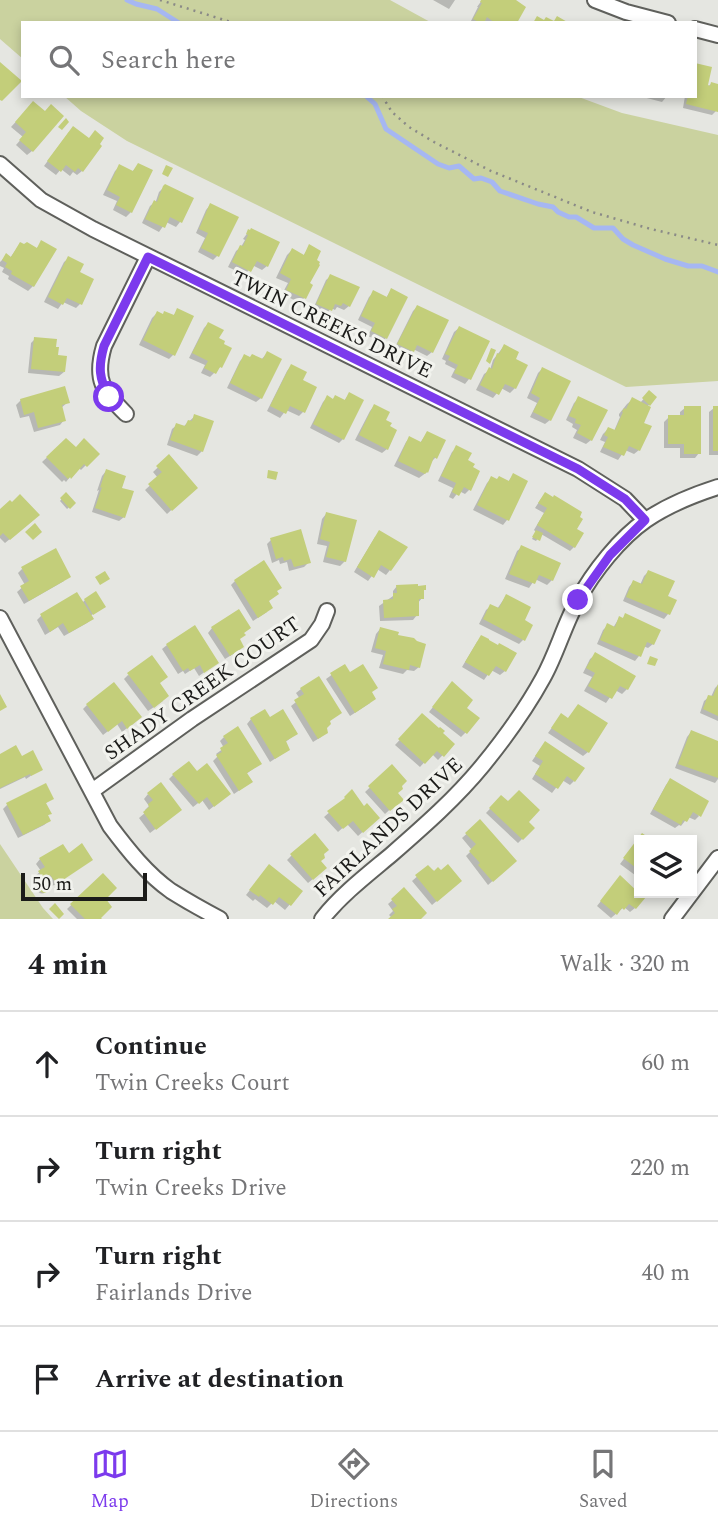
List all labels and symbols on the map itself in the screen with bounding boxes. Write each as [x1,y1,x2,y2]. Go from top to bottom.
street label: TWIN CREEKS DRIVE [226,262,438,388]
route start [93,381,124,412]
route end [562,584,593,615]
street label: SHADY CREEK COURT [98,609,307,769]
street label: FAIRLANDS DRIVE [307,750,471,906]
scale bar [21,870,147,902]

